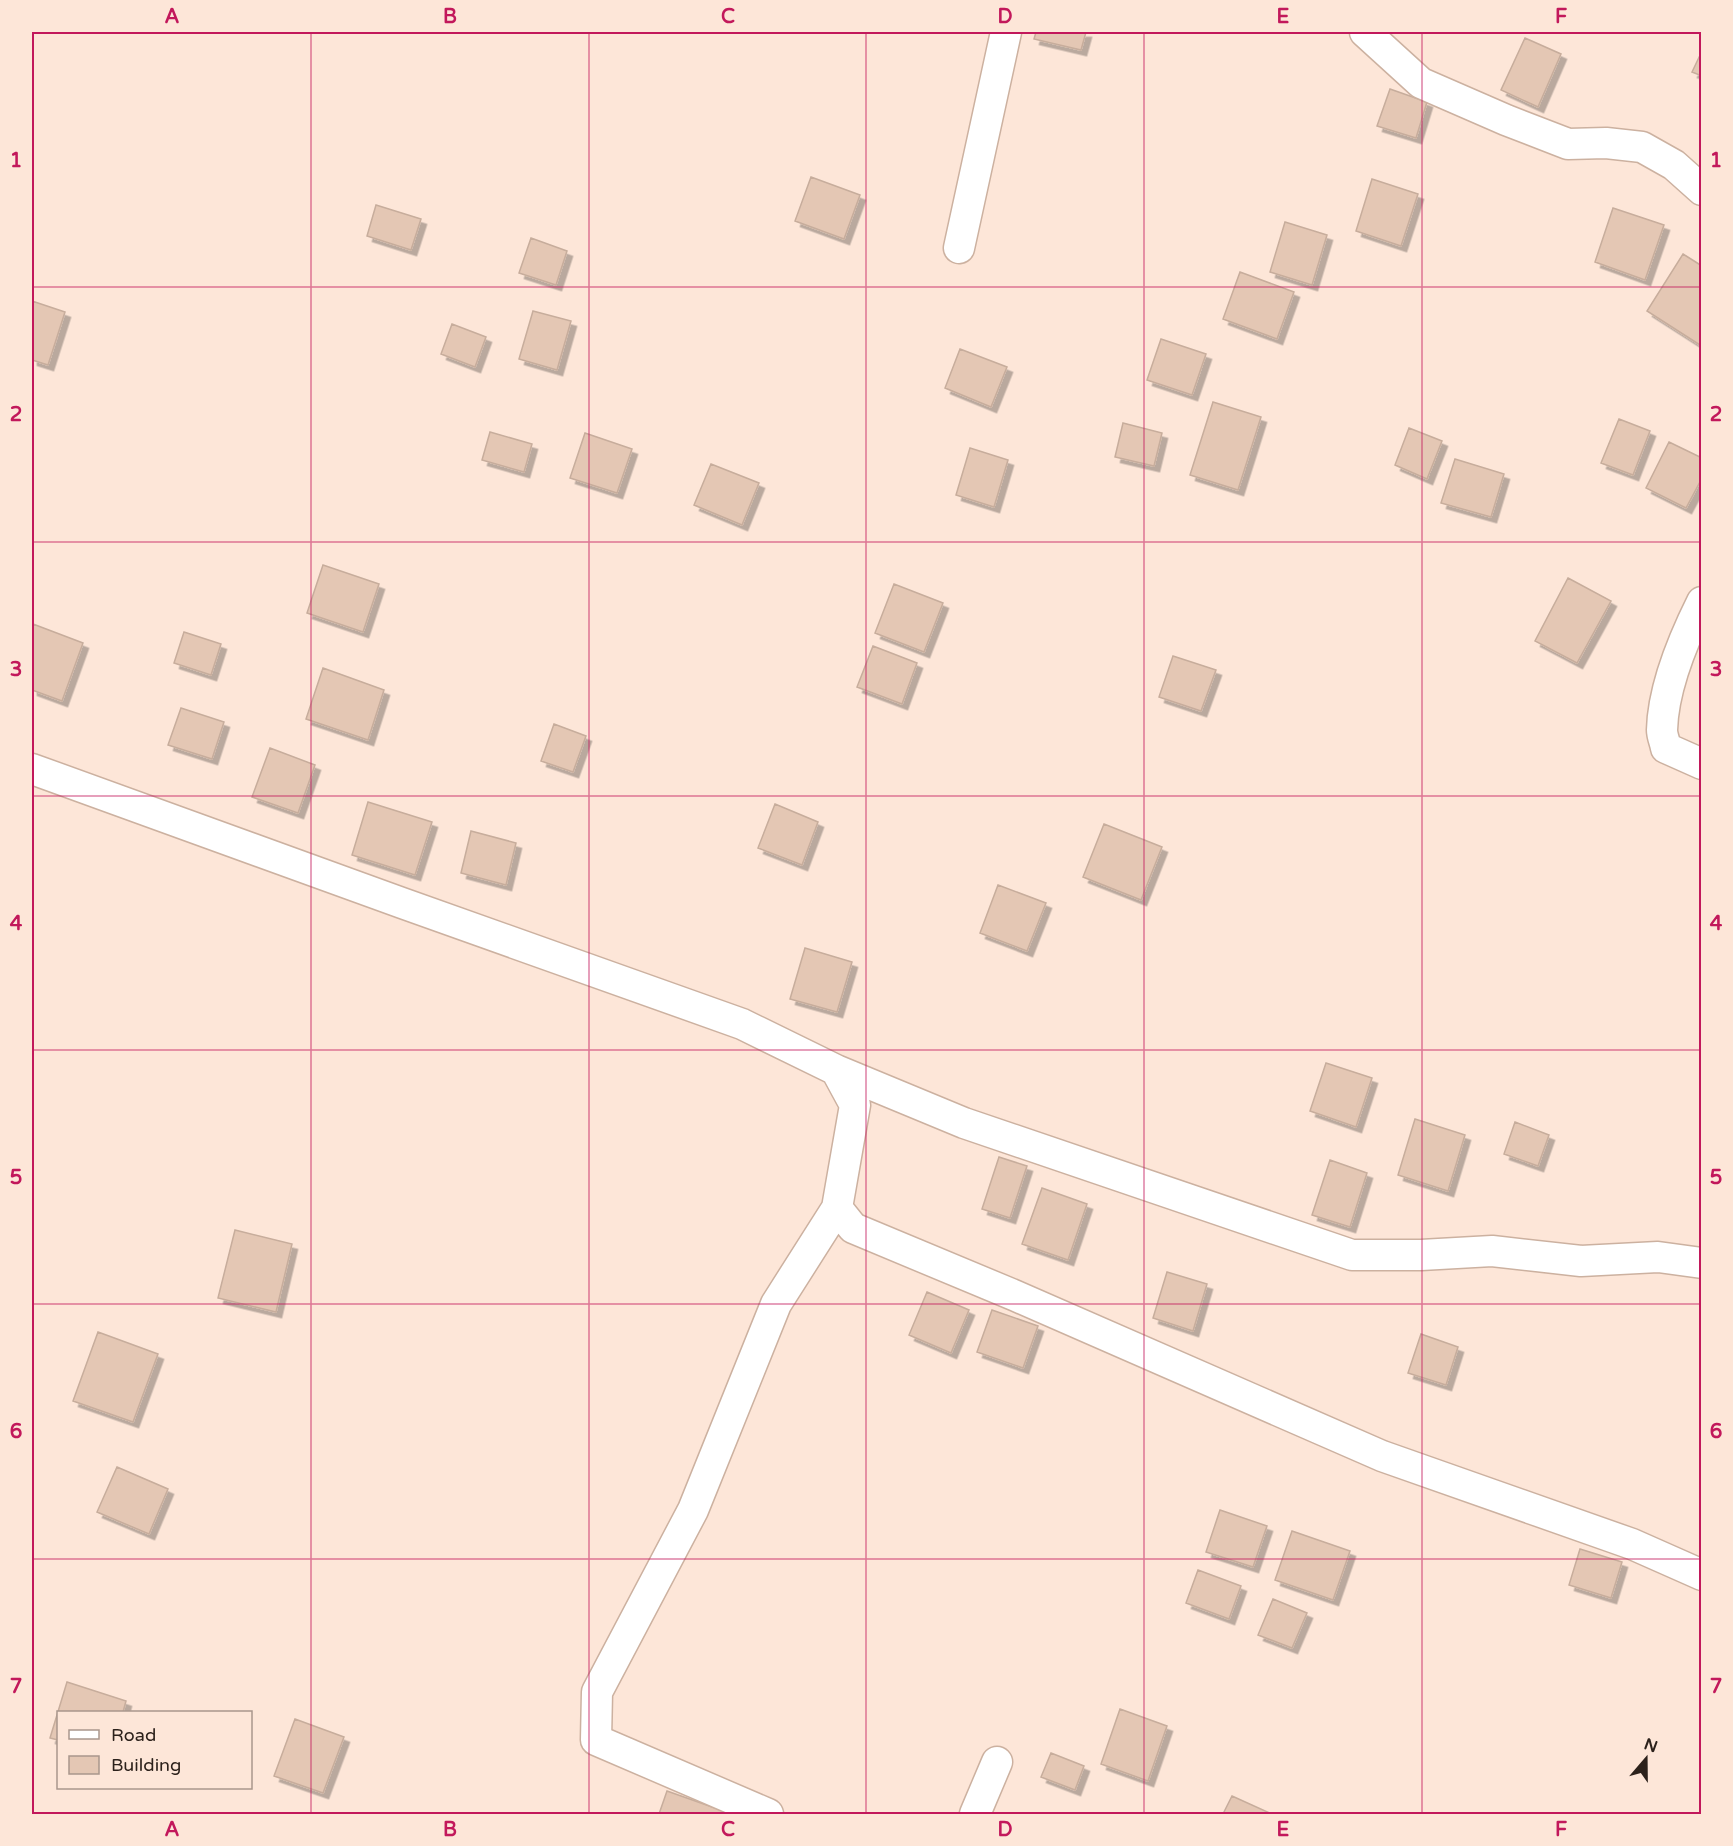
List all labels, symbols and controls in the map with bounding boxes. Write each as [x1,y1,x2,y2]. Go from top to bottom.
text: A [165,5,180,29]
text: B [443,5,457,29]
text: C [721,5,735,29]
text: D [997,5,1013,29]
text: E [1277,5,1290,29]
text: F [1555,5,1567,29]
text: 1 [10,149,22,173]
text: 1 [1710,149,1722,173]
text: 2 [10,403,22,427]
text: 2 [1710,403,1722,427]
text: 3 [10,658,22,682]
text: 3 [1710,658,1722,682]
text: 4 [10,912,23,936]
text: 4 [1710,912,1723,936]
text: 5 [10,1166,22,1190]
text: 5 [1710,1166,1722,1190]
text: 6 [10,1420,22,1444]
text: 6 [1710,1420,1722,1444]
text: 7 [10,1675,22,1699]
text: 7 [1710,1675,1722,1699]
legend [57,1711,252,1789]
text: Road [111,1724,156,1746]
north arrow [1616,1729,1676,1789]
text: N [1641,1734,1660,1757]
text: Building [111,1754,181,1776]
text: A [165,1818,180,1842]
text: B [443,1818,457,1842]
text: C [721,1818,735,1842]
text: D [997,1818,1013,1842]
text: E [1277,1818,1290,1842]
text: F [1555,1818,1567,1842]

